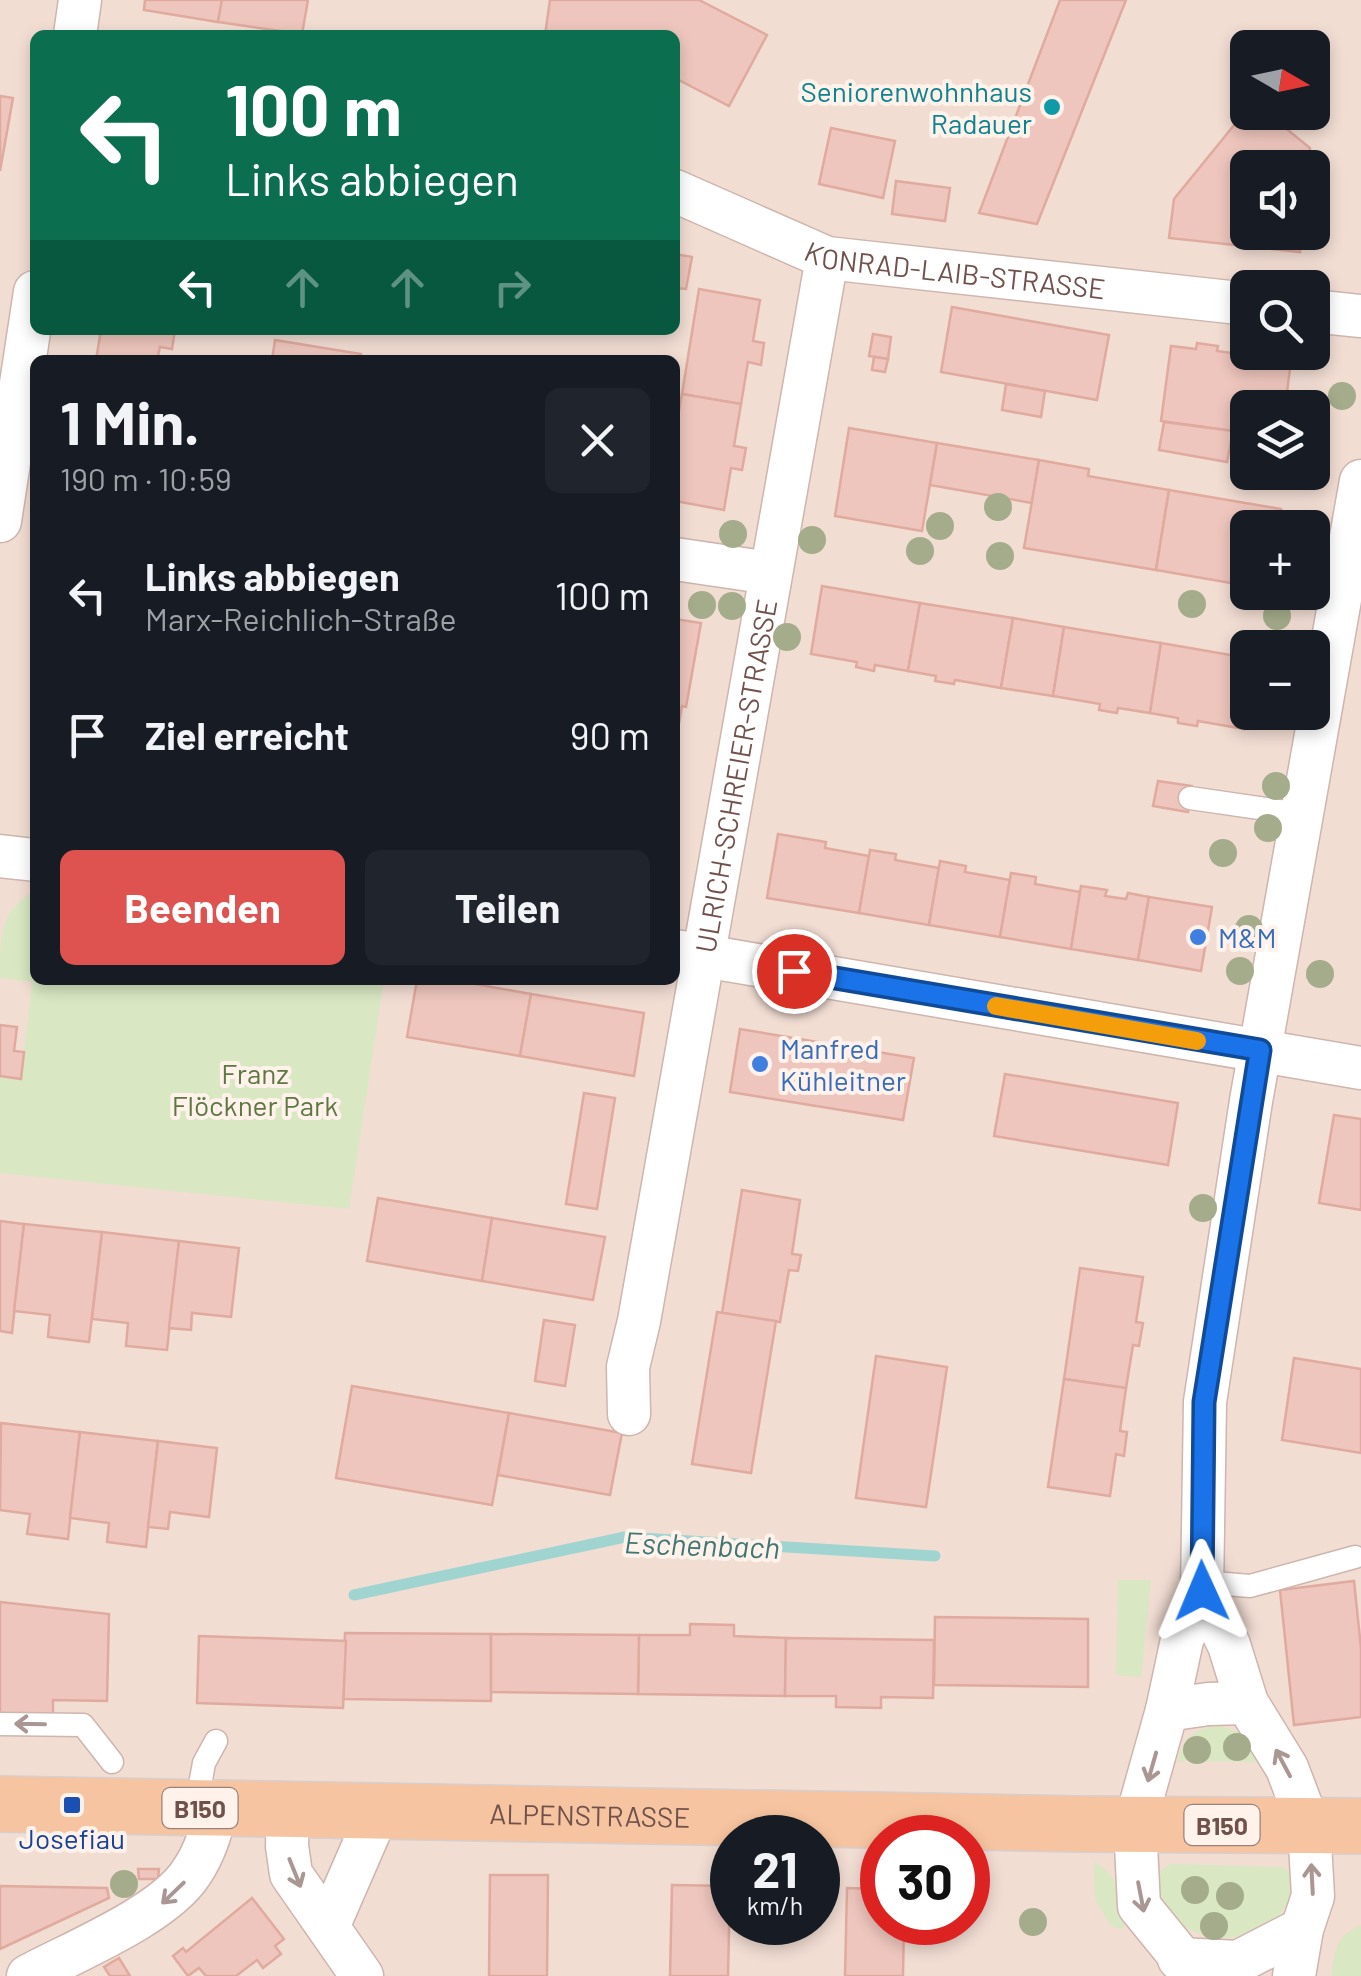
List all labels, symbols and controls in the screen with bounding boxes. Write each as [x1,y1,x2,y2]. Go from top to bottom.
north arrow [1230,30,1330,130]
map controls [1230,30,1330,730]
text: 100 m [225,66,402,150]
icon: left [60,70,190,200]
place label: Seniorenwohnhaus Radauer [800,74,1032,140]
marker: Seniorenwohnhaus Radauer [1041,96,1063,118]
button: sound [1230,150,1330,250]
text: Links abbiegen [225,151,519,205]
street label: KONRAD-LAIB-STRASSE [800,233,1107,305]
icon: left [170,260,225,315]
icon: ahead [275,260,330,315]
icon: ahead [380,260,435,315]
icon: right [485,260,540,315]
button: search [1230,270,1330,370]
text: 1 Min. [60,385,200,457]
button: close [545,388,650,493]
button: layers [1230,390,1330,490]
text: 190 m · 10:59 [60,459,232,497]
button: + [1230,510,1330,610]
text: Links abbiegen [145,553,400,599]
icon: left [60,568,115,623]
text: 100 m [555,572,650,618]
street label: ULRICH-SCHREIER-STRASSE [687,596,783,955]
text: Marx-Reichlich-Straße [145,599,457,637]
button: − [1230,630,1330,730]
icon: arrive [60,708,115,763]
text: Ziel erreicht [145,712,349,758]
text: 90 m [570,712,650,758]
button: Beenden [60,850,345,965]
button: Teilen [365,850,650,965]
place label: M&M [1218,920,1276,954]
marker: M&M [1187,926,1209,948]
pin [752,929,837,1014]
icon: arrive [767,944,822,999]
place label: Manfred Kühleitner [780,1031,906,1097]
marker: Manfred Kühleitner [749,1053,771,1075]
park label: Franz Flöckner Park [172,1056,338,1122]
water label: Eschenbach [623,1523,781,1565]
position arrow [1150,1539,1254,1643]
one-way arrow [14,1715,46,1734]
one-way arrow [1272,1748,1292,1778]
one-way arrow [1142,1751,1160,1782]
road number: B150 [162,1788,238,1828]
marker: Josefiau [61,1794,83,1816]
street label: ALPENSTRASSE [489,1796,691,1834]
road number: B150 [1184,1805,1260,1845]
speed limit sign: 30 [860,1815,990,1945]
place label: Josefiau [19,1821,125,1855]
text: 21 [752,1838,798,1898]
one-way arrow [287,1857,305,1887]
one-way arrow [1302,1863,1321,1895]
one-way arrow [1133,1880,1152,1912]
one-way arrow [161,1881,185,1905]
text: km/h [747,1890,803,1920]

